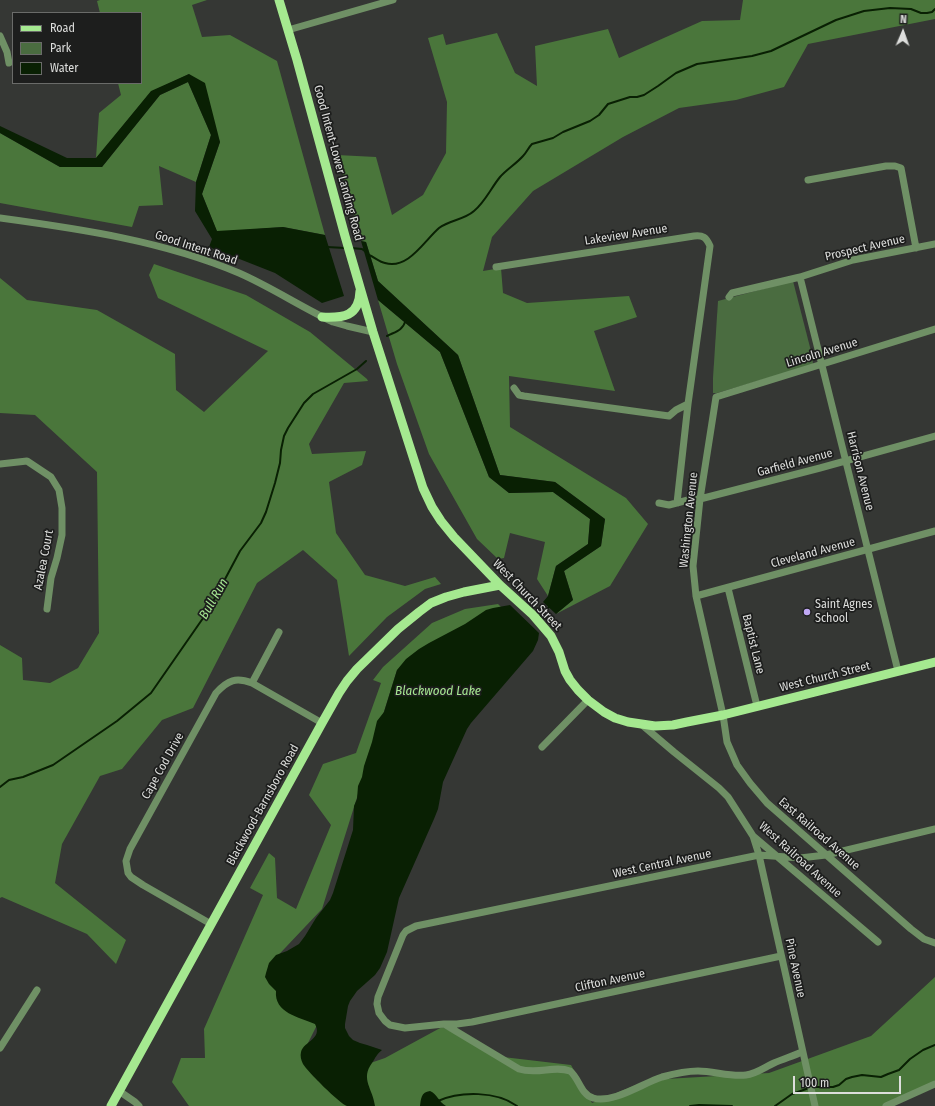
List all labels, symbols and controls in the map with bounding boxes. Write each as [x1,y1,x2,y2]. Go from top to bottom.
legend [12,12,142,84]
north arrow [883,12,923,52]
text: N [900,13,907,26]
text: Road [50,21,75,35]
text: Park [50,41,71,55]
text: Water [50,61,78,75]
street label: Good Intent-Lower Landing Road [310,83,366,243]
street label: Lakeview Avenue [584,221,668,249]
street label: Good Intent Road [153,228,239,268]
street label: Prospect Avenue [824,232,906,264]
street label: Lincoln Avenue [784,335,860,371]
street label: Harrison Avenue [843,430,877,512]
street label: Garfield Avenue [756,446,834,480]
street label: Washington Avenue [677,471,701,569]
street label: Azalea Court [31,529,57,591]
street label: Cleveland Avenue [769,535,857,571]
street label: West Church Street [490,557,564,633]
water label: Bull Run [196,576,232,622]
place label: Saint Agnes School [815,598,872,626]
marker: Saint Agnes School [802,607,812,617]
street label: Baptist Lane [739,613,767,675]
street label: West Church Street [778,659,872,695]
water label: Blackwood Lake [395,683,481,699]
street label: Cape Cod Drive [139,730,187,802]
street label: Blackwood-Barnsboro Road [224,742,302,868]
street label: East Railroad Avenue [775,795,863,873]
street label: West Railroad Avenue [756,819,844,901]
street label: West Central Avenue [611,847,713,881]
street label: Pine Avenue [782,937,808,999]
street label: Clifton Avenue [574,967,646,995]
scale bar [795,1068,903,1094]
text: 100 m [800,1076,829,1090]

